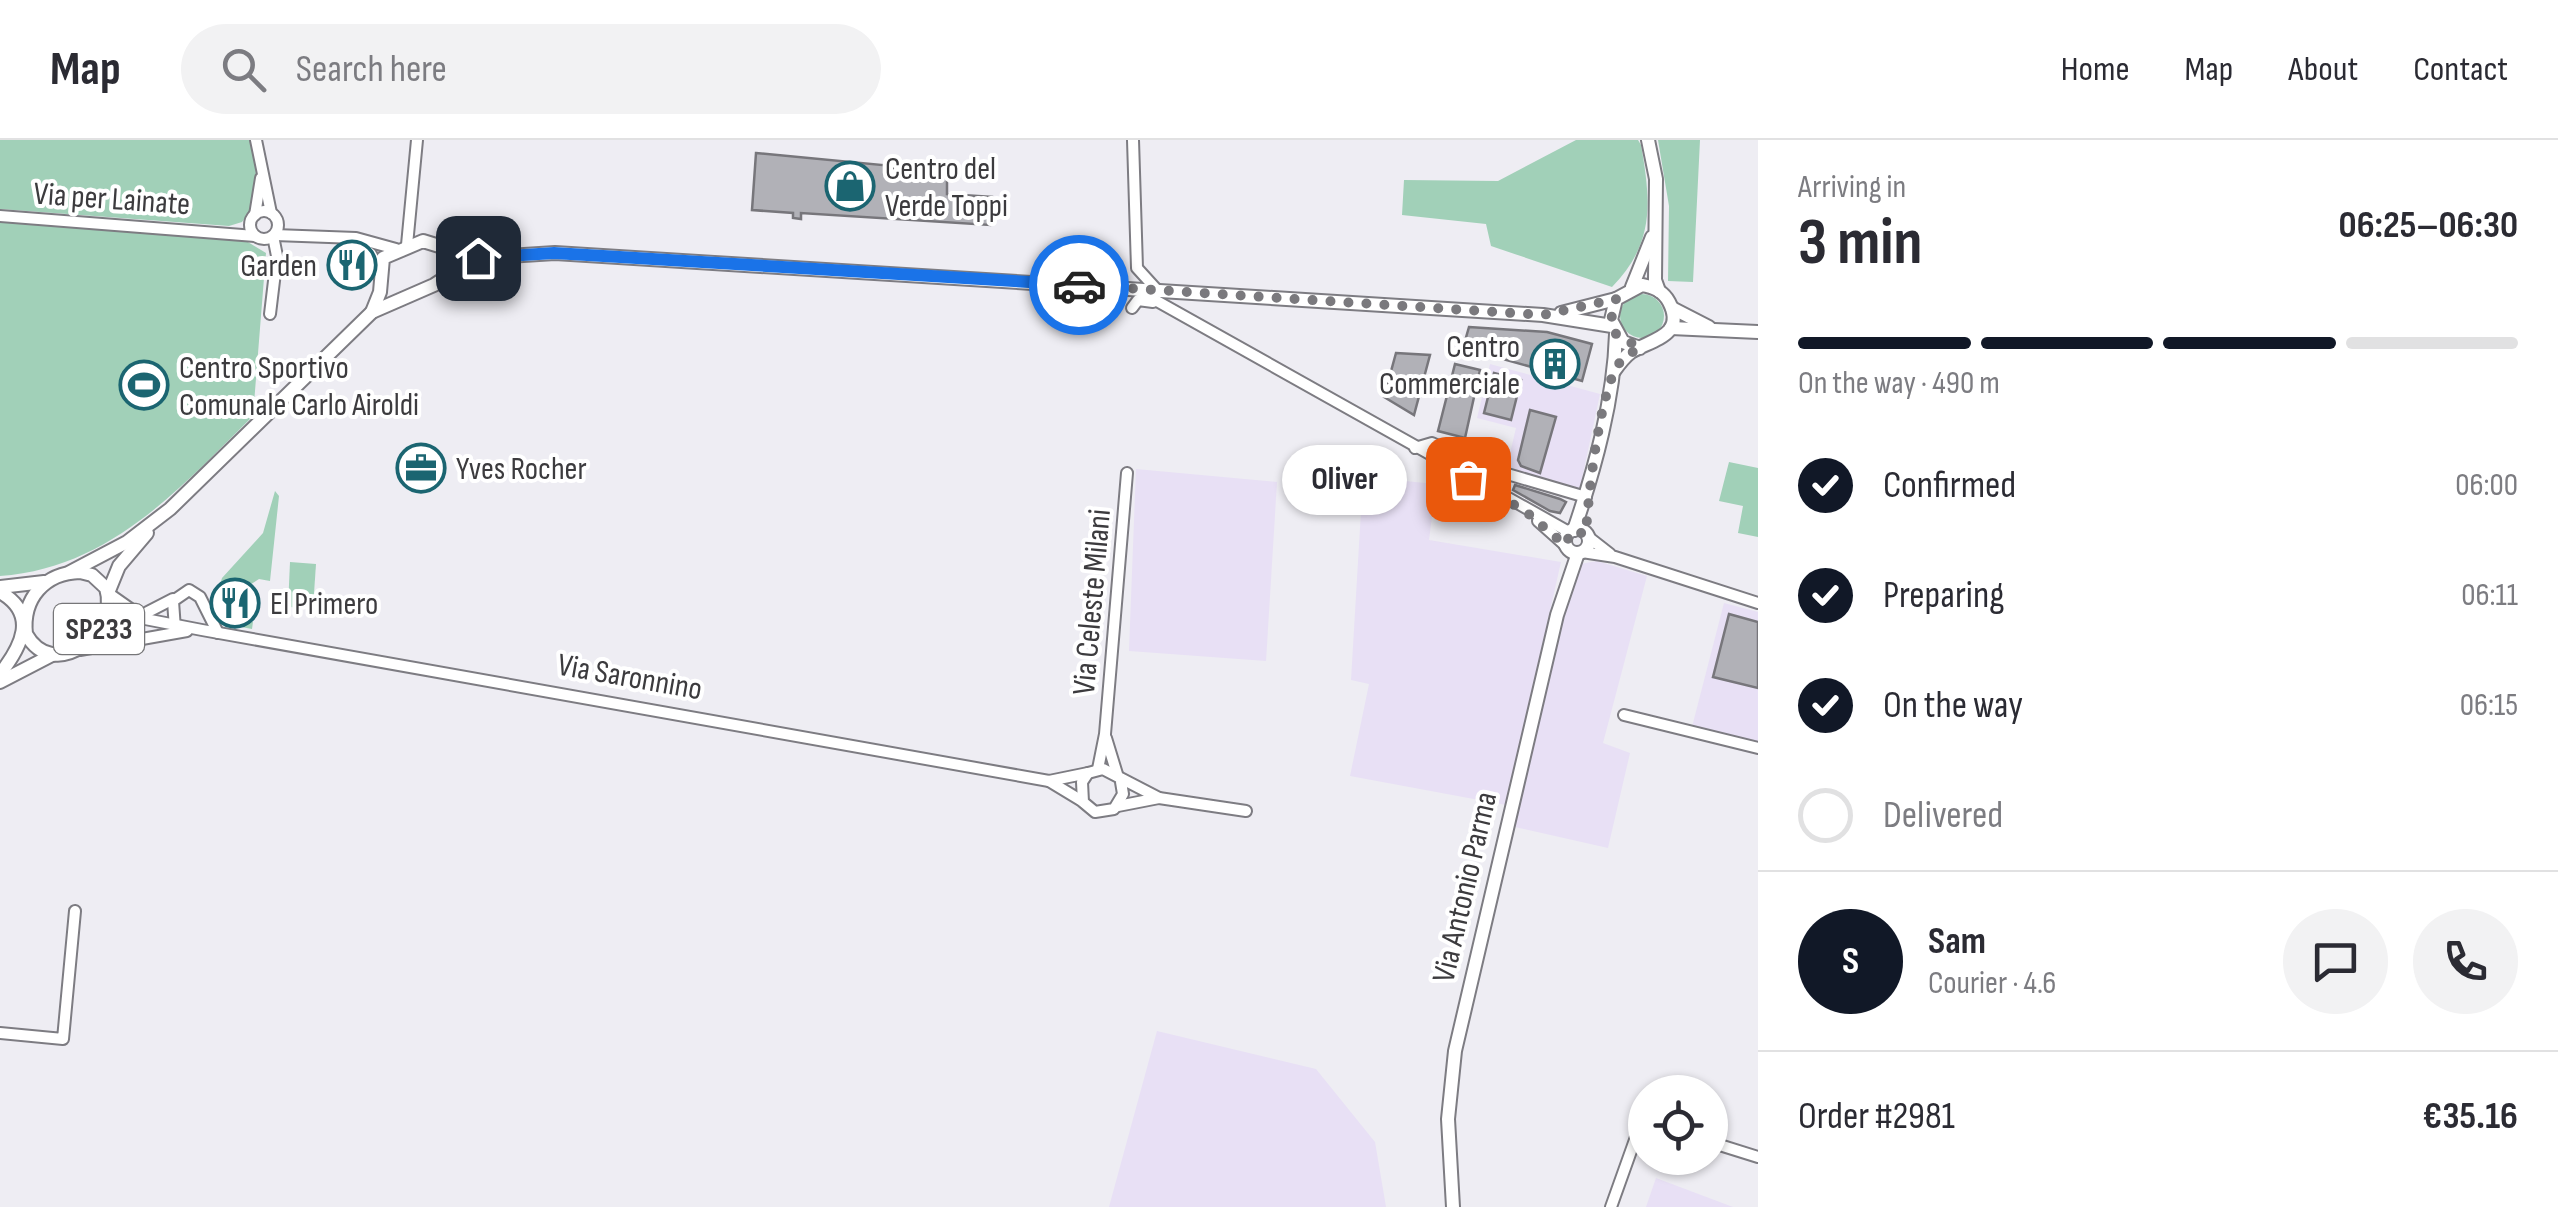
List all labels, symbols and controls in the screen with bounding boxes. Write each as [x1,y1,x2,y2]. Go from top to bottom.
search box [181,24,881,114]
text: Map [50,41,121,98]
icon: search [216,42,271,97]
text: Search here [296,47,447,92]
text: Home [2061,48,2130,91]
text: Map [2185,48,2233,91]
text: About [2288,48,2358,91]
text: Contact [2413,48,2508,91]
place label: Centro del Verde Toppi [885,150,1008,226]
shop icon: Centro del Verde Toppi [824,160,876,212]
text: Arriving in [1798,168,1906,207]
street label: Via per Lainate [32,175,191,224]
text: 06:25–06:30 [2339,203,2518,248]
text: 3 min [1798,205,1922,283]
pin [436,216,521,301]
icon: home [451,231,506,286]
courier [1029,235,1129,335]
restaurant icon: Garden [326,239,378,291]
place label: Garden [240,247,317,286]
icon: car [1052,258,1107,313]
place label: Centro Commerciale [1379,328,1520,404]
building icon: Centro Commerciale [1529,338,1581,390]
place label: Centro Sportivo Comunale Carlo Airoldi [179,349,419,425]
sports icon: Centro Sportivo Comunale Carlo Airoldi [118,359,170,411]
text: On the way · 490 m [1798,364,2000,403]
pin [1426,437,1511,522]
office icon: Yves Rocher [395,442,447,494]
callout: Oliver [1283,444,1408,514]
place label: Yves Rocher [456,450,587,489]
icon: bag [1441,452,1496,507]
icon: check [1798,458,1853,513]
text: Oliver [1311,460,1378,499]
text: Confirmed [1883,463,2016,508]
text: 06:00 [2455,466,2518,505]
street label: Via Celeste Milani [1065,508,1120,697]
icon: check [1798,568,1853,623]
text: Preparing [1883,573,2004,618]
text: 06:11 [2461,576,2518,615]
restaurant icon: El Primero [209,577,261,629]
place label: El Primero [270,585,378,624]
road number: SP233 [54,604,144,654]
street label: Via Saronnino [554,646,705,709]
icon: check [1798,678,1853,733]
text: On the way [1883,683,2023,728]
text: 06:15 [2460,686,2518,725]
street label: Via Antonio Parma [1425,788,1506,986]
text: Delivered [1883,793,2003,838]
button: chat [2283,909,2388,1014]
button: phone [2413,909,2518,1014]
text: Sam [1928,919,1986,964]
text: S [1842,939,1859,984]
text: Courier · 4.6 [1928,964,2056,1003]
map controls [1628,1075,1728,1175]
button: locate [1628,1075,1728,1175]
text: Order #2981 [1798,1094,1955,1139]
text: €35.16 [2422,1094,2518,1139]

